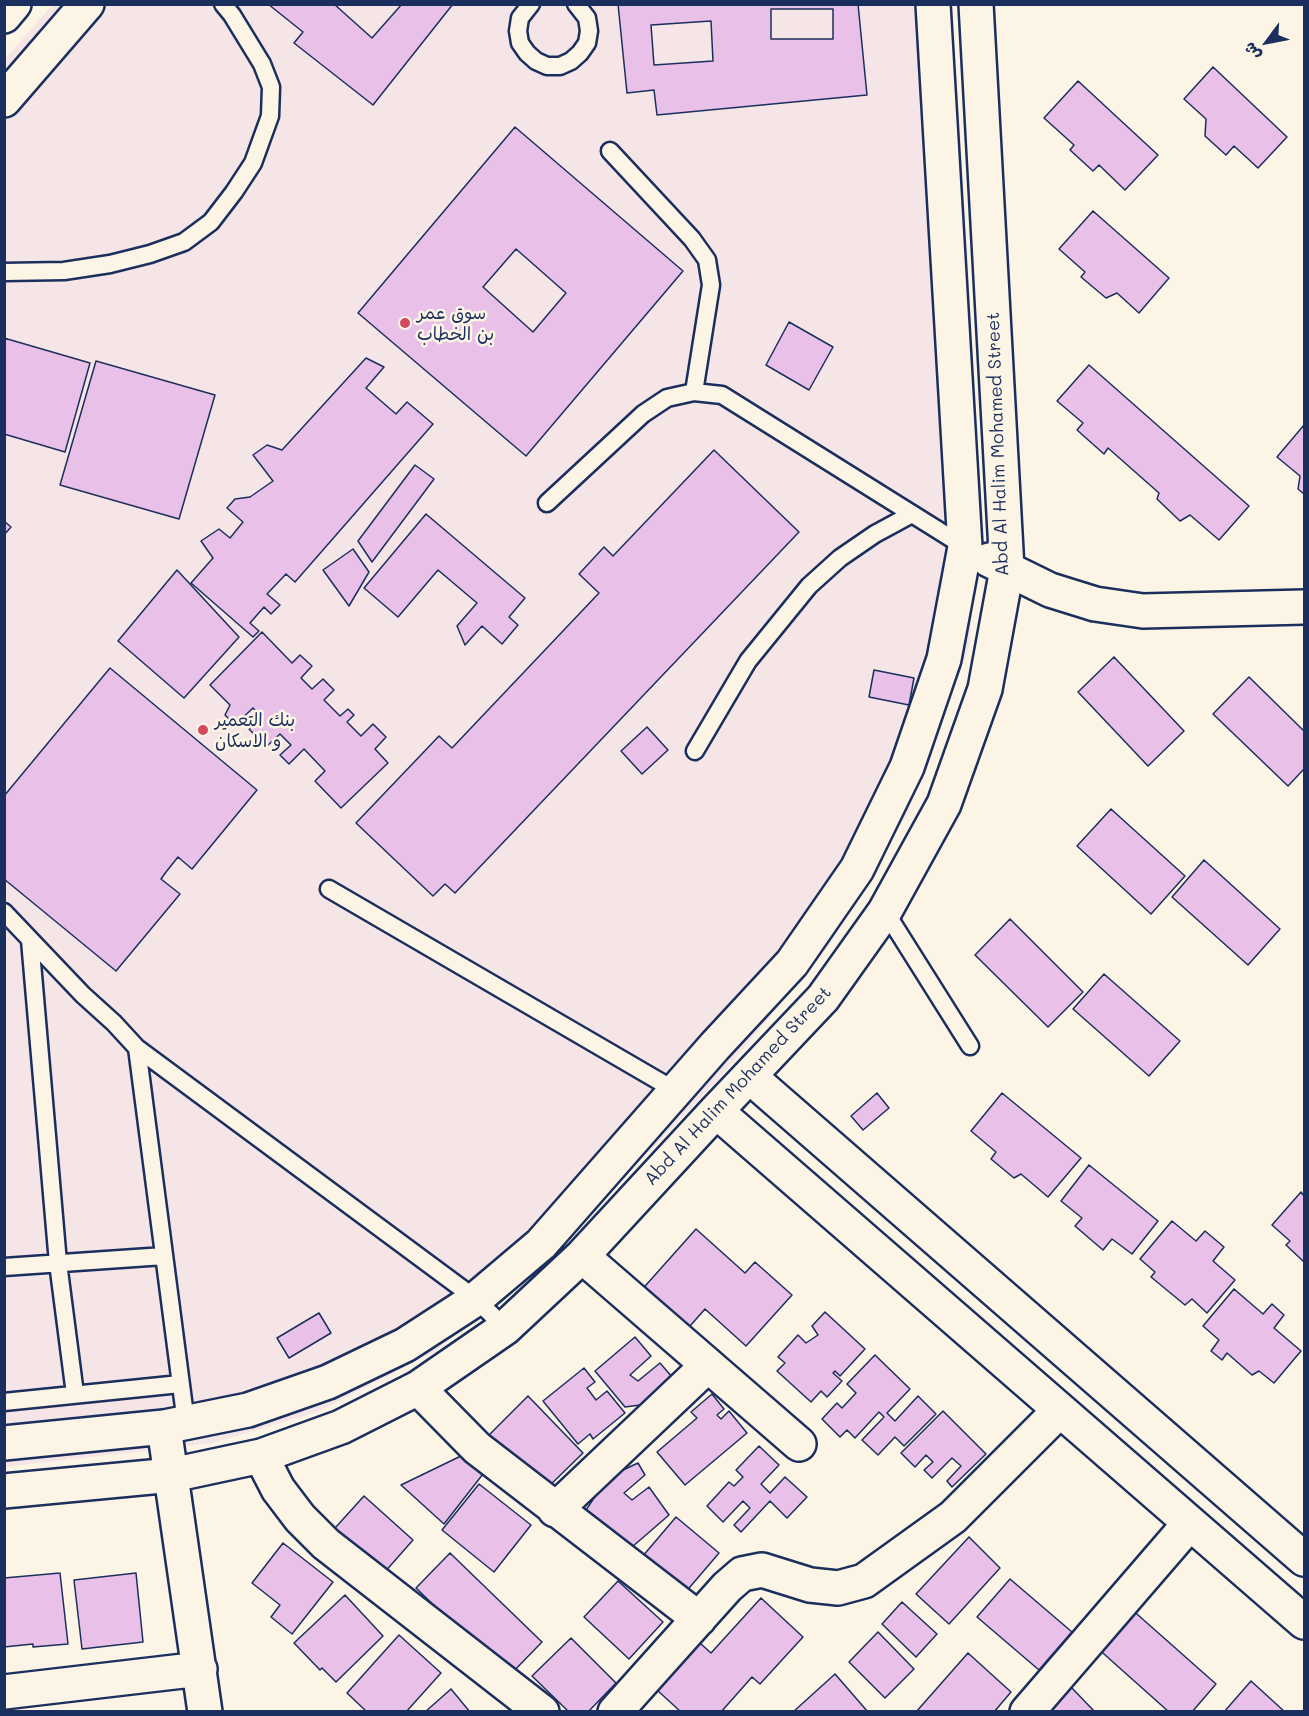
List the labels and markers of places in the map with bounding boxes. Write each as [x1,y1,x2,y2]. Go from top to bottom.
place label: سوق عمر بن الخطاب [417,302,494,344]
marker: سوق عمر بن الخطاب [398,316,412,330]
place label: بنك التعمير و الاسكان [215,709,295,752]
marker: بنك التعمير و الاسكان [196,723,210,737]

